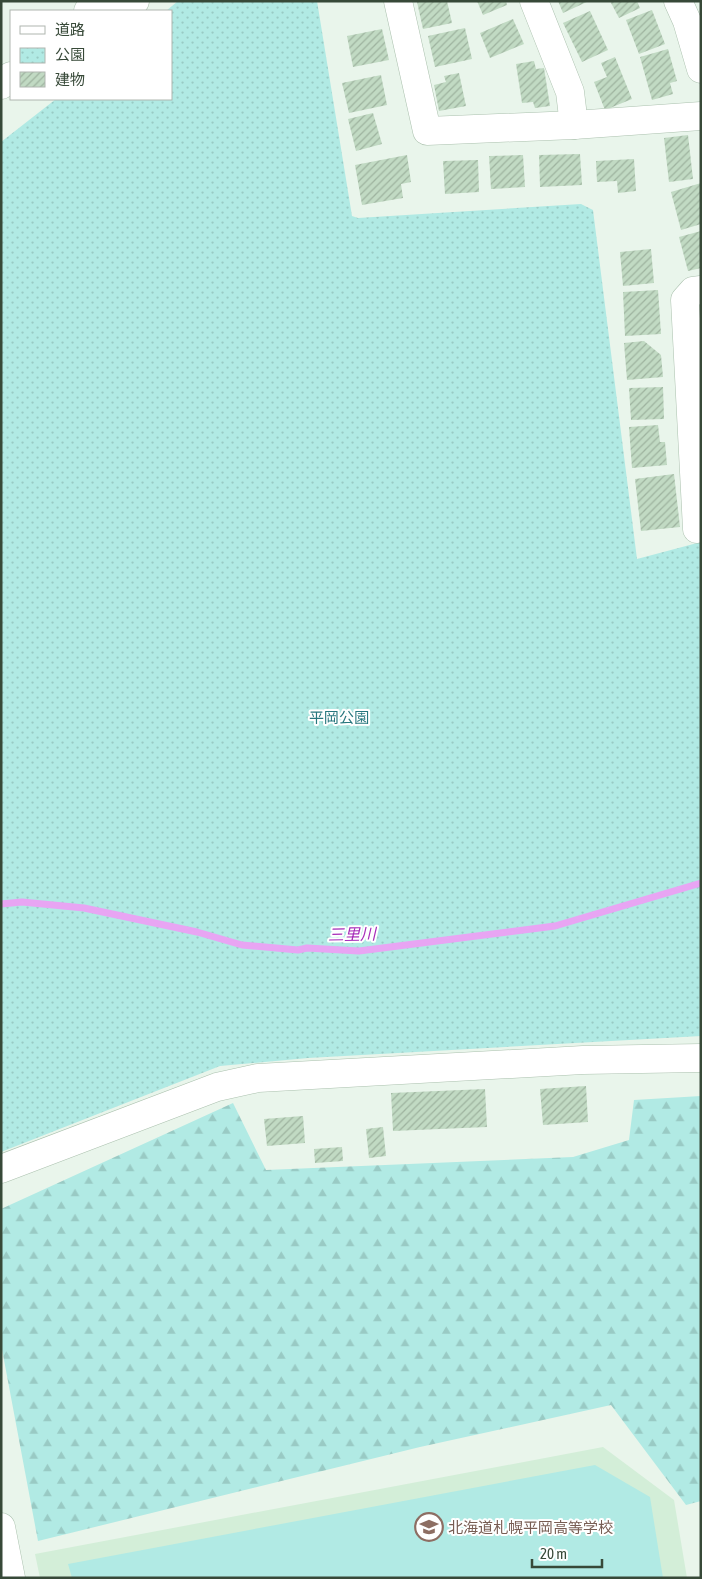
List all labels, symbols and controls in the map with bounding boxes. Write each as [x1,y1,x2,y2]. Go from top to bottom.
legend [10,10,172,100]
text: 道路 [55,21,85,38]
text: 公園 [55,46,85,63]
text: 建物 [55,71,85,88]
park label: 平岡公園 [309,709,369,726]
water label: 三里川 [328,925,378,943]
school or university icon: 北海道札幌平岡高等学校 [414,1512,444,1542]
place label: 北海道札幌平岡高等学校 [448,1519,613,1536]
scale bar [532,1536,602,1568]
text: 20 m [540,1545,567,1562]

